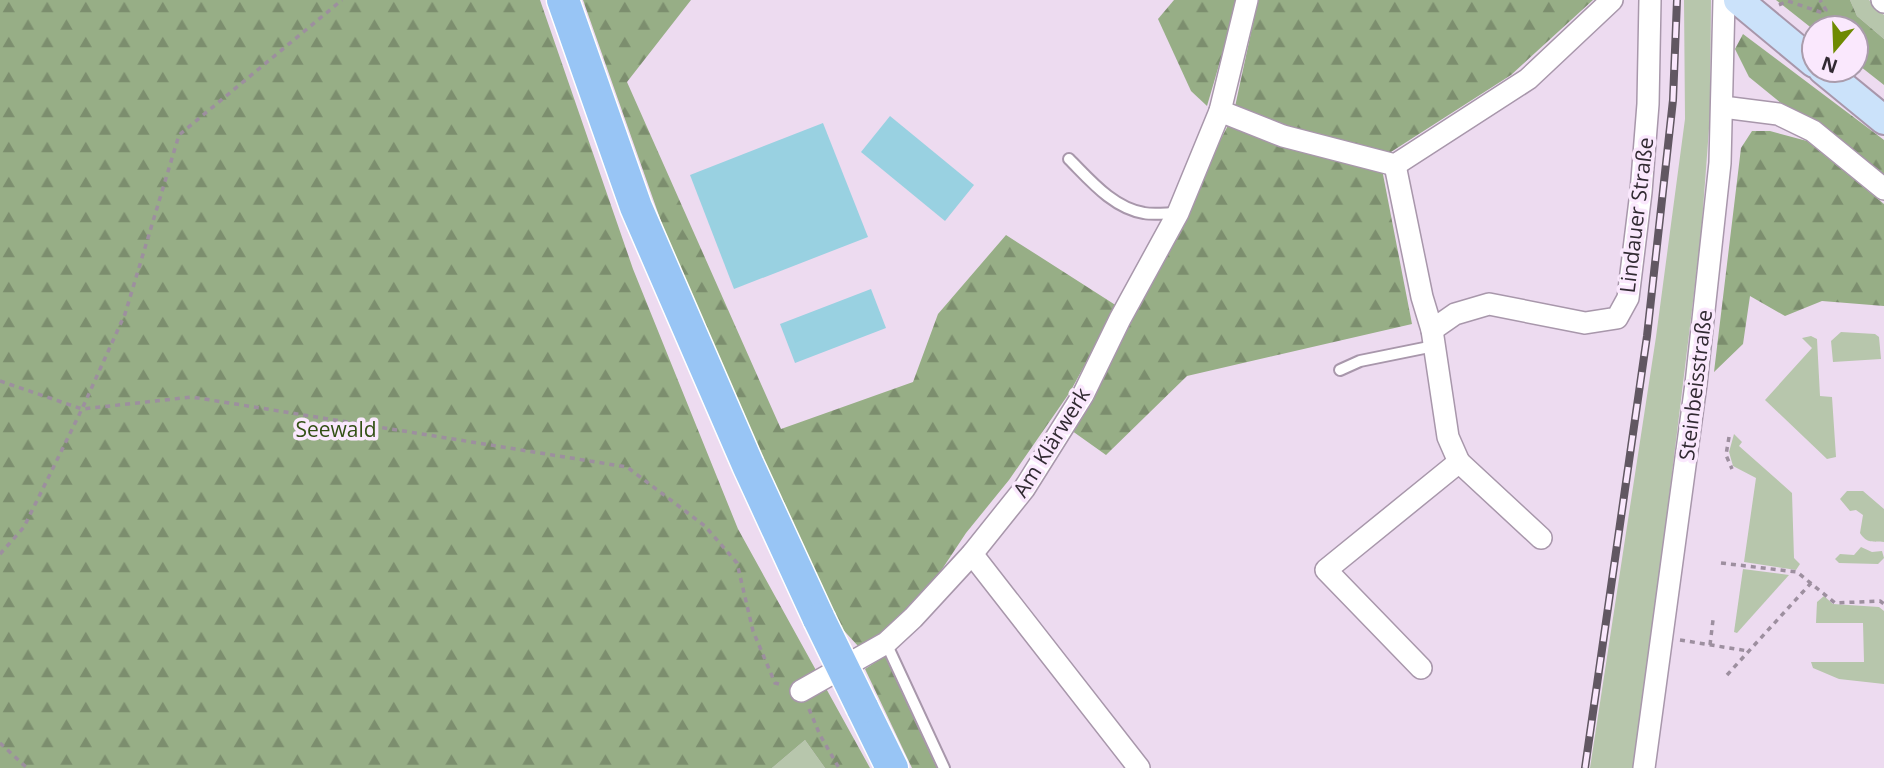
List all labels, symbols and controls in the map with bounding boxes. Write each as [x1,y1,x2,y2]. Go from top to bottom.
north arrow [1800,14,1870,84]
text: N [1818,50,1841,80]
street label: Lindauer Straße [1613,136,1659,294]
street label: Steinbeisstraße [1672,308,1718,462]
street label: Am Klärwerk [1006,382,1096,502]
park label: Seewald [295,415,377,443]

